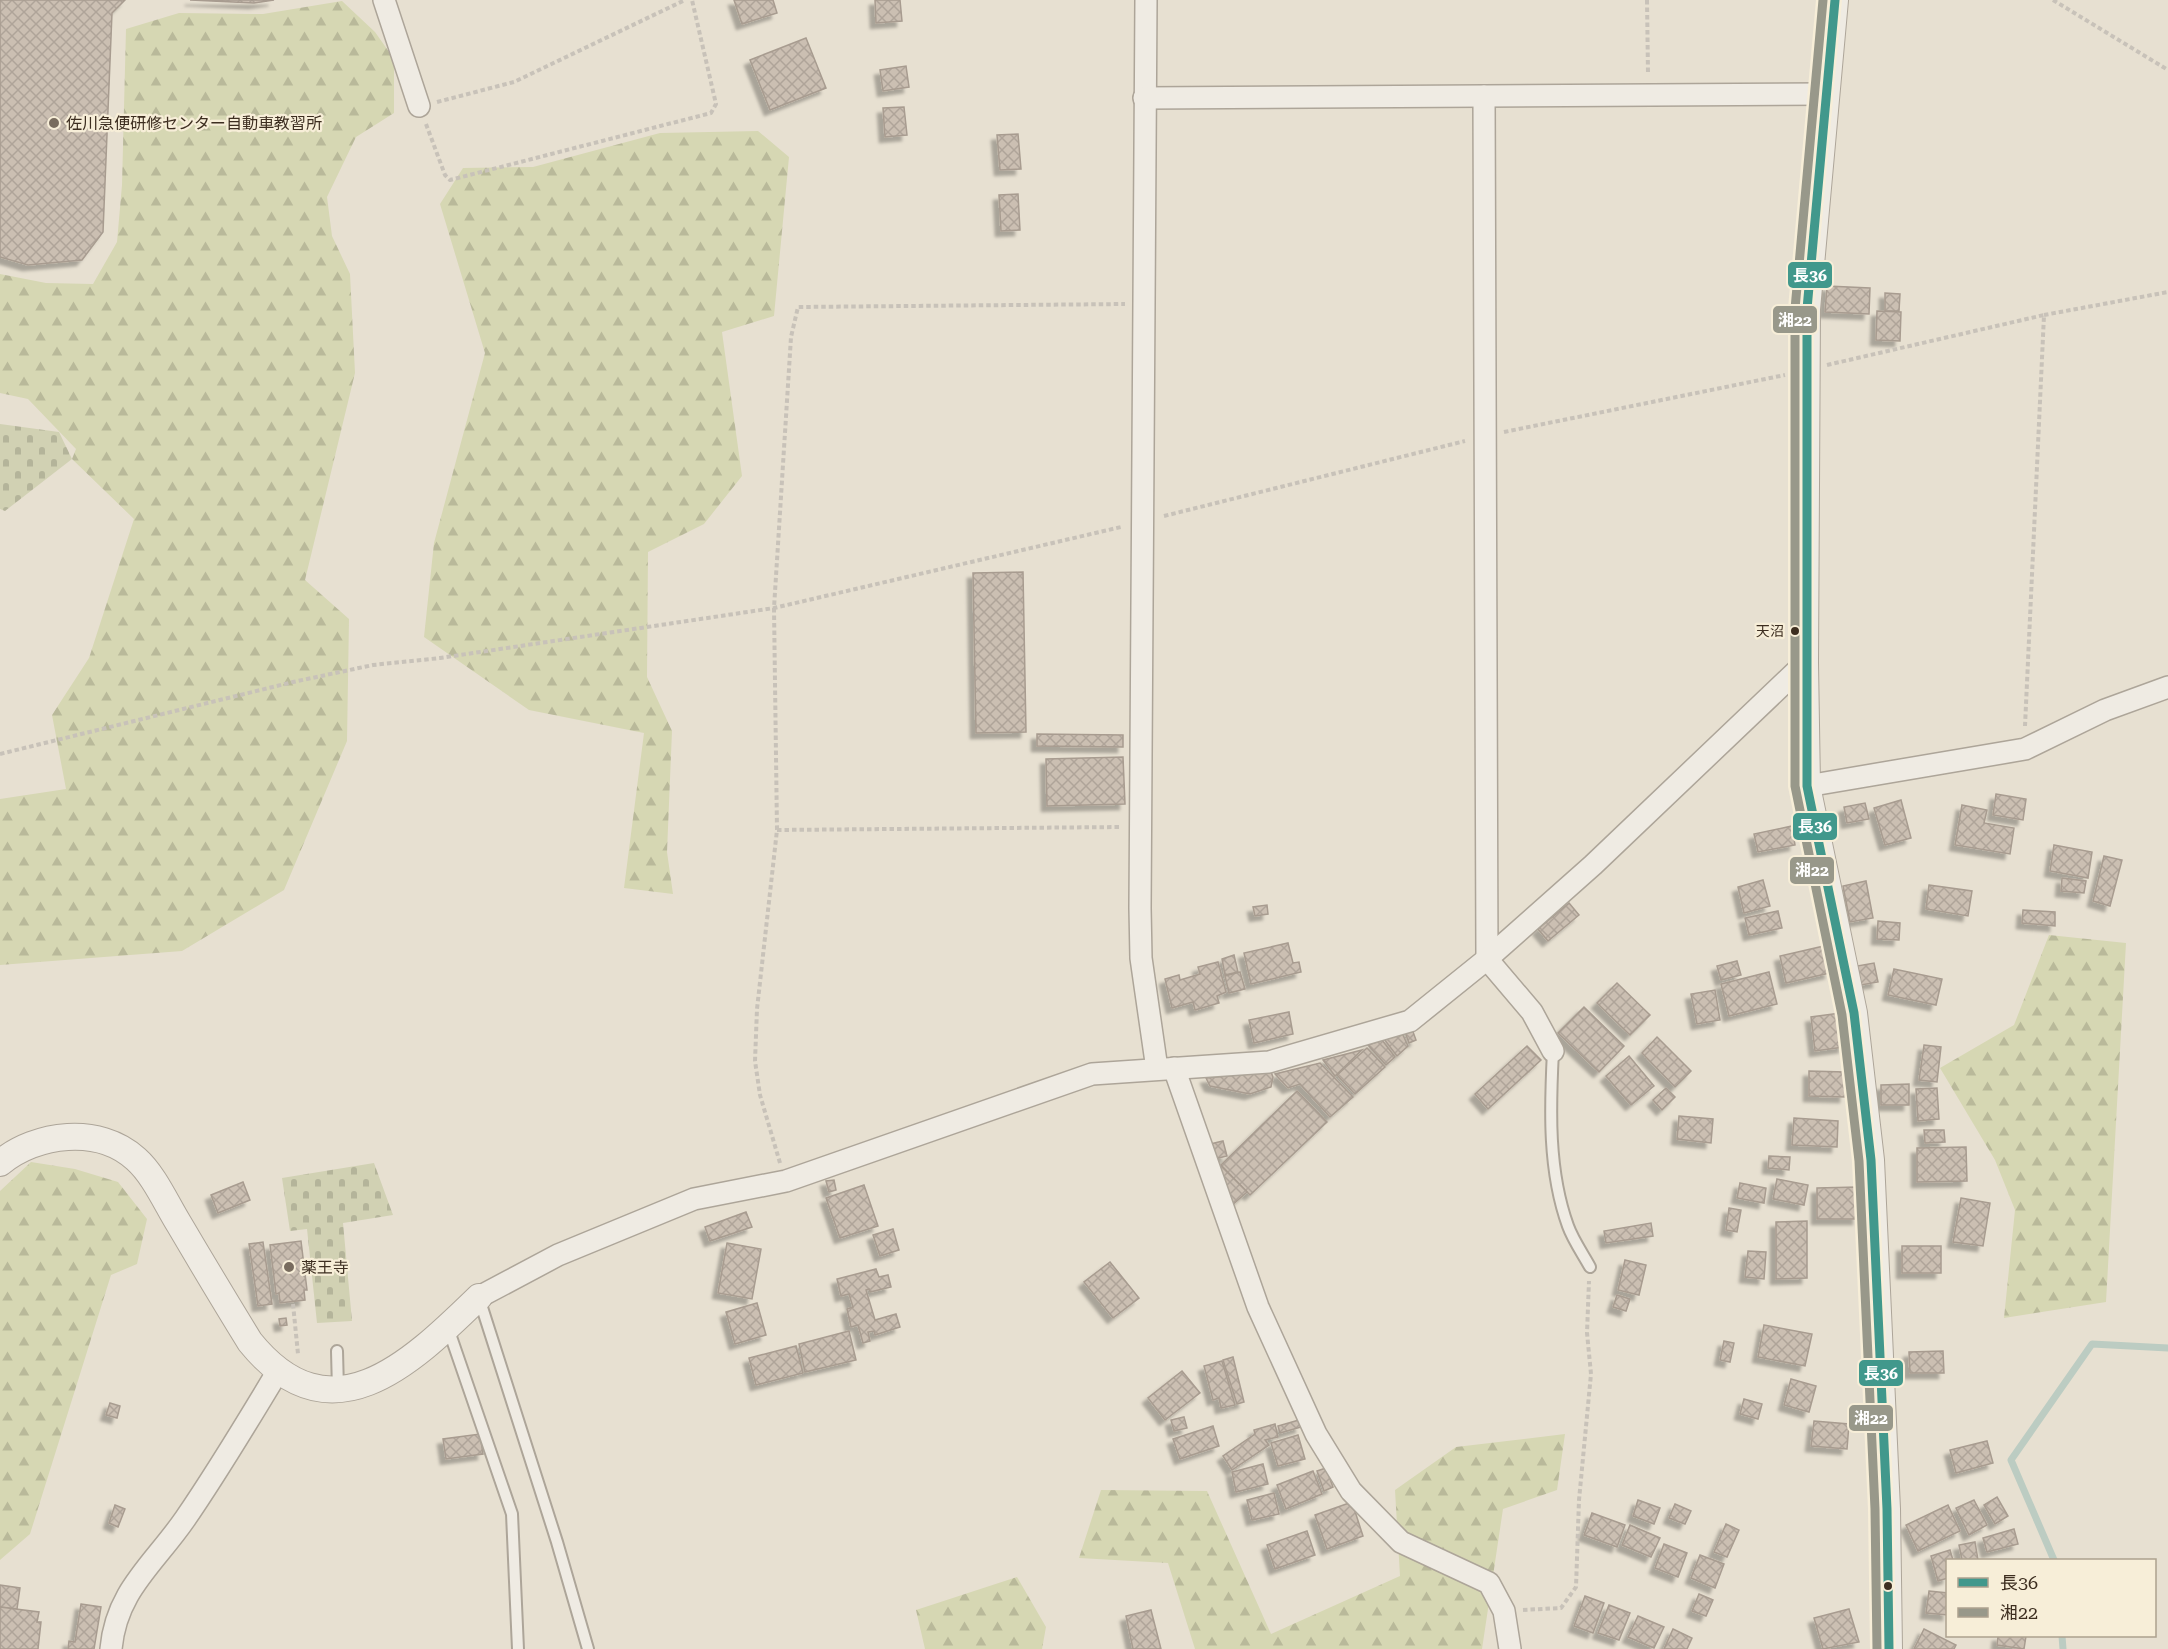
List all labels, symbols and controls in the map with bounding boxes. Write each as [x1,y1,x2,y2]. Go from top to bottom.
place label: 佐川急便研修センター自動車教習所 [66,114,322,133]
marker: 佐川急便研修センター自動車教習所 [47,116,61,130]
line badge: 長36 [1787,261,1833,289]
text: 長36 [1793,266,1827,285]
line badge: 湘22 [1772,305,1818,334]
text: 湘22 [1778,311,1812,330]
place label: 天沼 [1756,623,1784,639]
marker: 天沼 [1789,625,1801,637]
line badge: 長36 [1792,812,1838,841]
text: 長36 [1798,817,1832,836]
line badge: 湘22 [1789,856,1835,885]
text: 湘22 [1795,861,1829,880]
place label: 薬王寺 [301,1258,349,1277]
marker: 薬王寺 [282,1260,296,1274]
line badge: 長36 [1858,1359,1904,1387]
text: 長36 [1864,1364,1898,1383]
line badge: 湘22 [1848,1404,1894,1432]
text: 湘22 [1854,1409,1888,1428]
legend [1946,1559,2156,1637]
text: 長36 [2000,1572,2038,1593]
unlabelled marker [1882,1580,1894,1592]
text: 湘22 [2000,1602,2038,1623]

